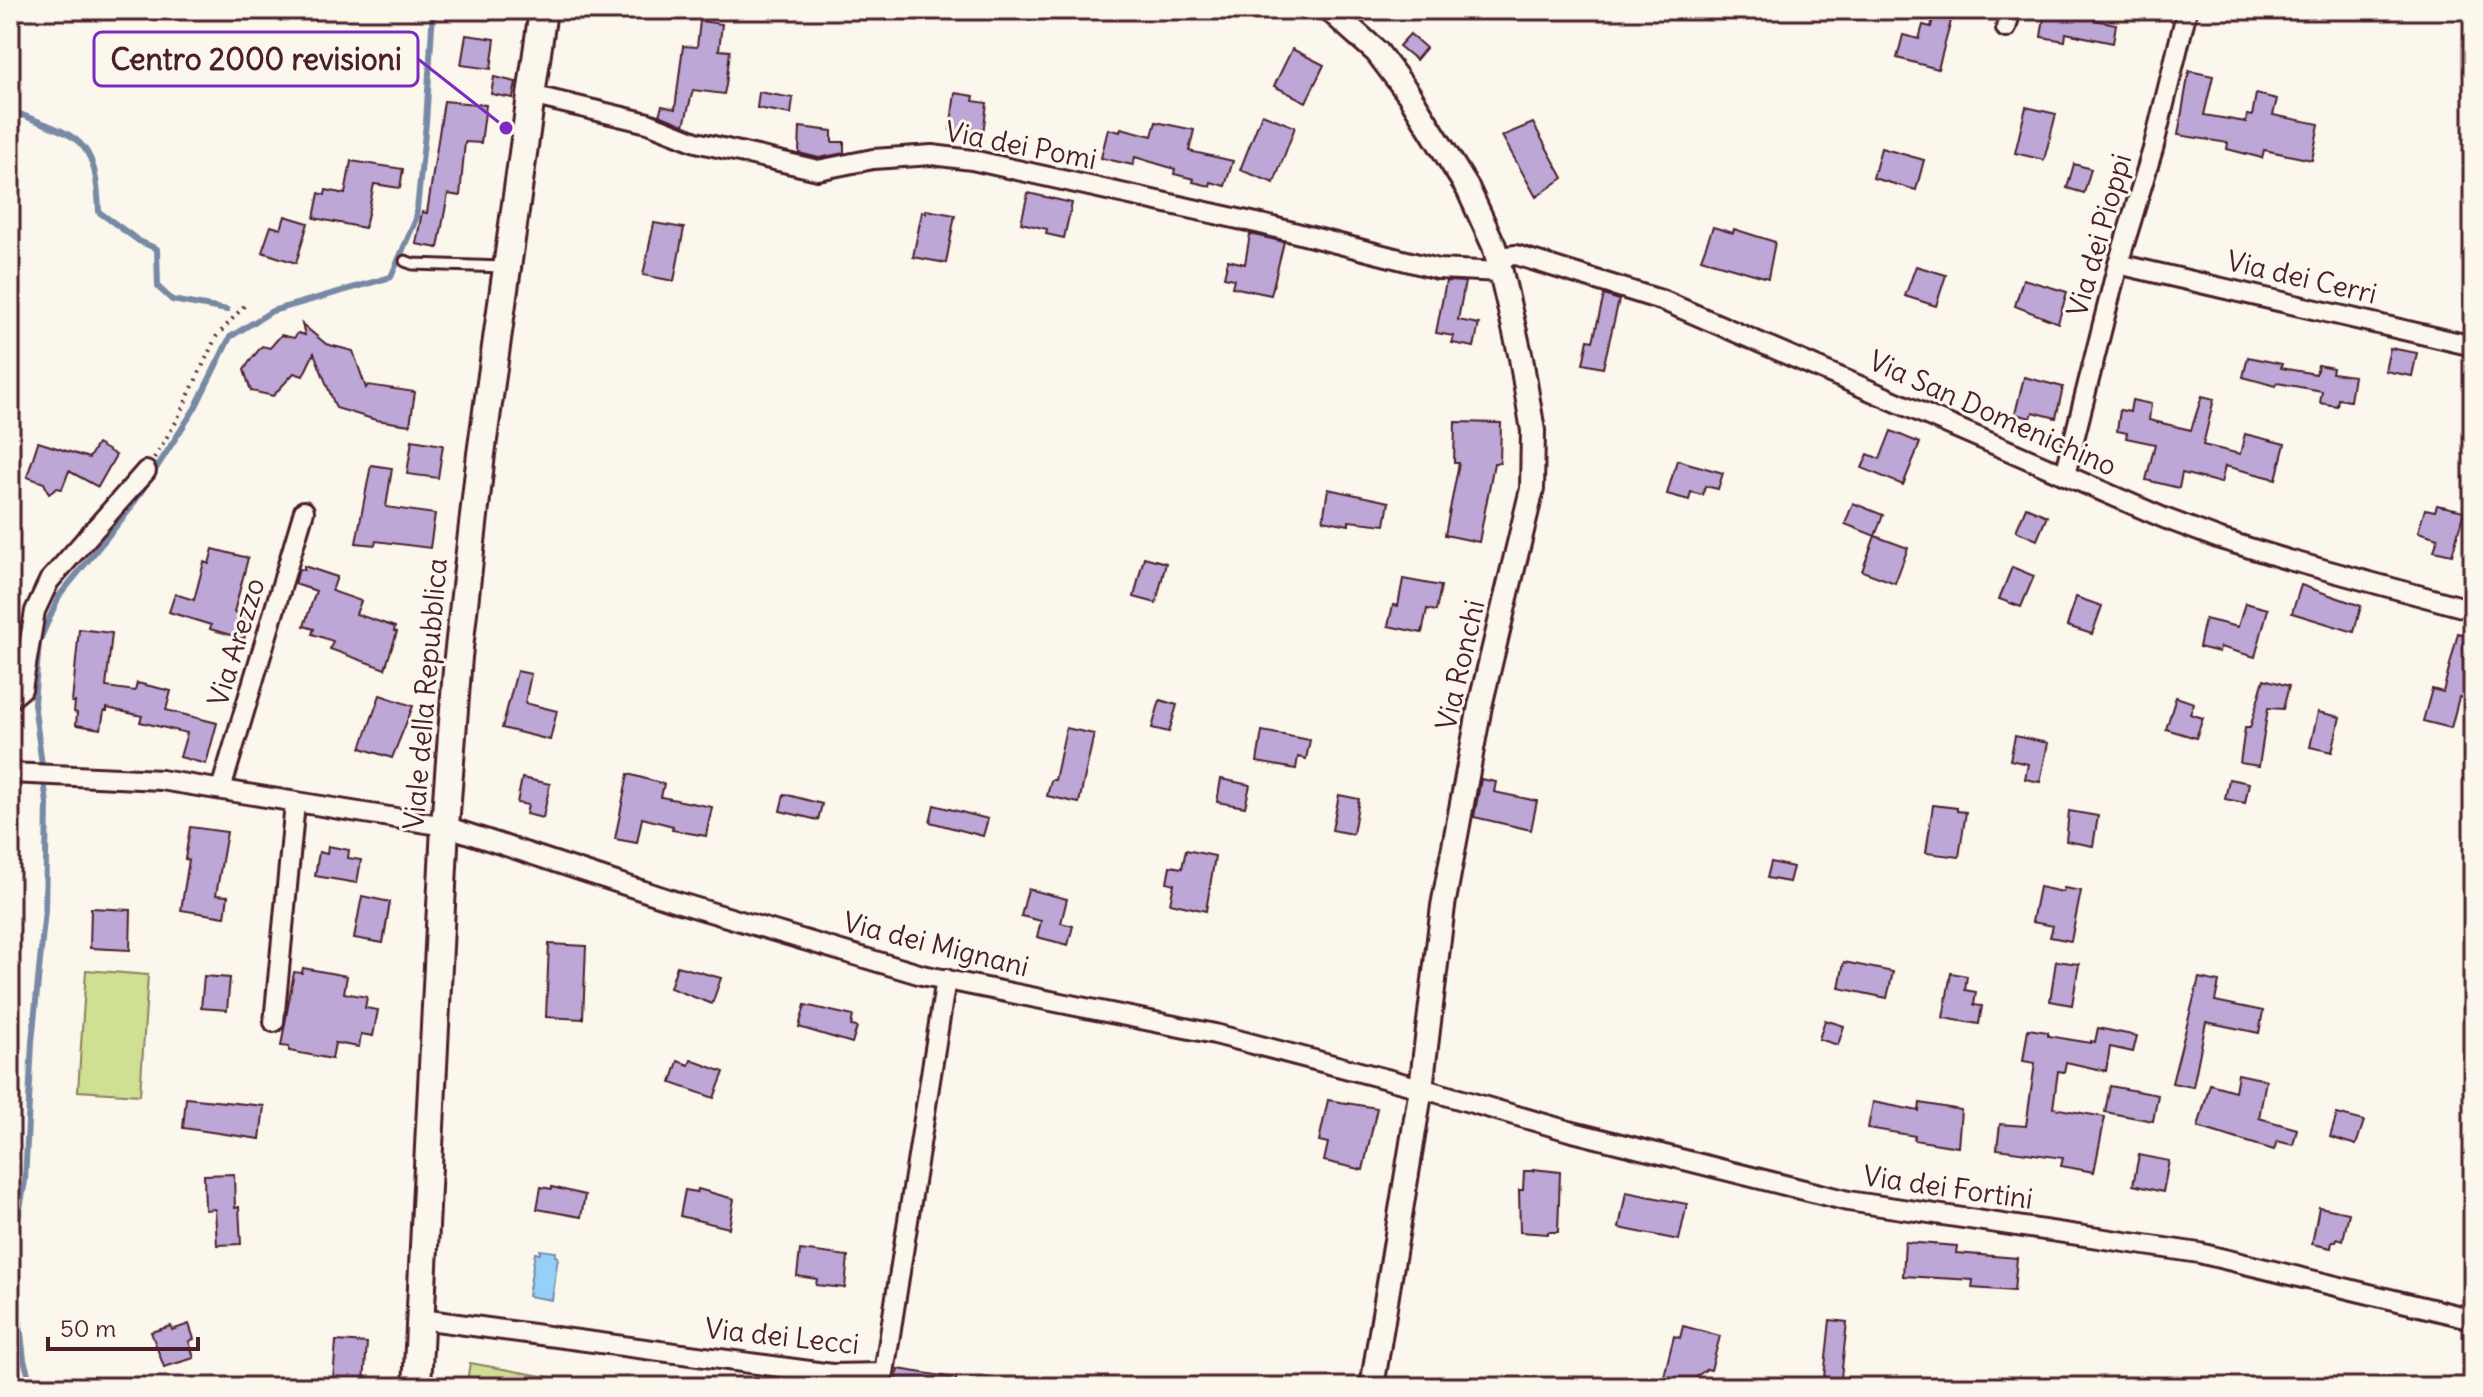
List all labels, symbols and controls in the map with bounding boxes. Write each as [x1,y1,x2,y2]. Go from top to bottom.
callout: Centro 2000 revisioni [94,32,418,86]
text: Centro 2000 revisioni [110,40,402,78]
street label: Via dei Pomi [942,113,1100,177]
street label: Via dei Pioppi [2059,149,2139,321]
street label: Via dei Cerri [2224,242,2380,312]
street label: Via San Domenichino [1864,342,2122,484]
street label: Viale della Repubblica [395,557,455,831]
street label: Via Arezzo [199,573,273,711]
street label: Via Ronchi [1428,596,1492,734]
street label: Via dei Mignani [839,904,1033,984]
street label: Via dei Fortini [1861,1157,2035,1217]
scale bar [48,1301,198,1351]
street label: Via dei Lecci [703,1310,861,1362]
text: 50 m [60,1313,116,1343]

